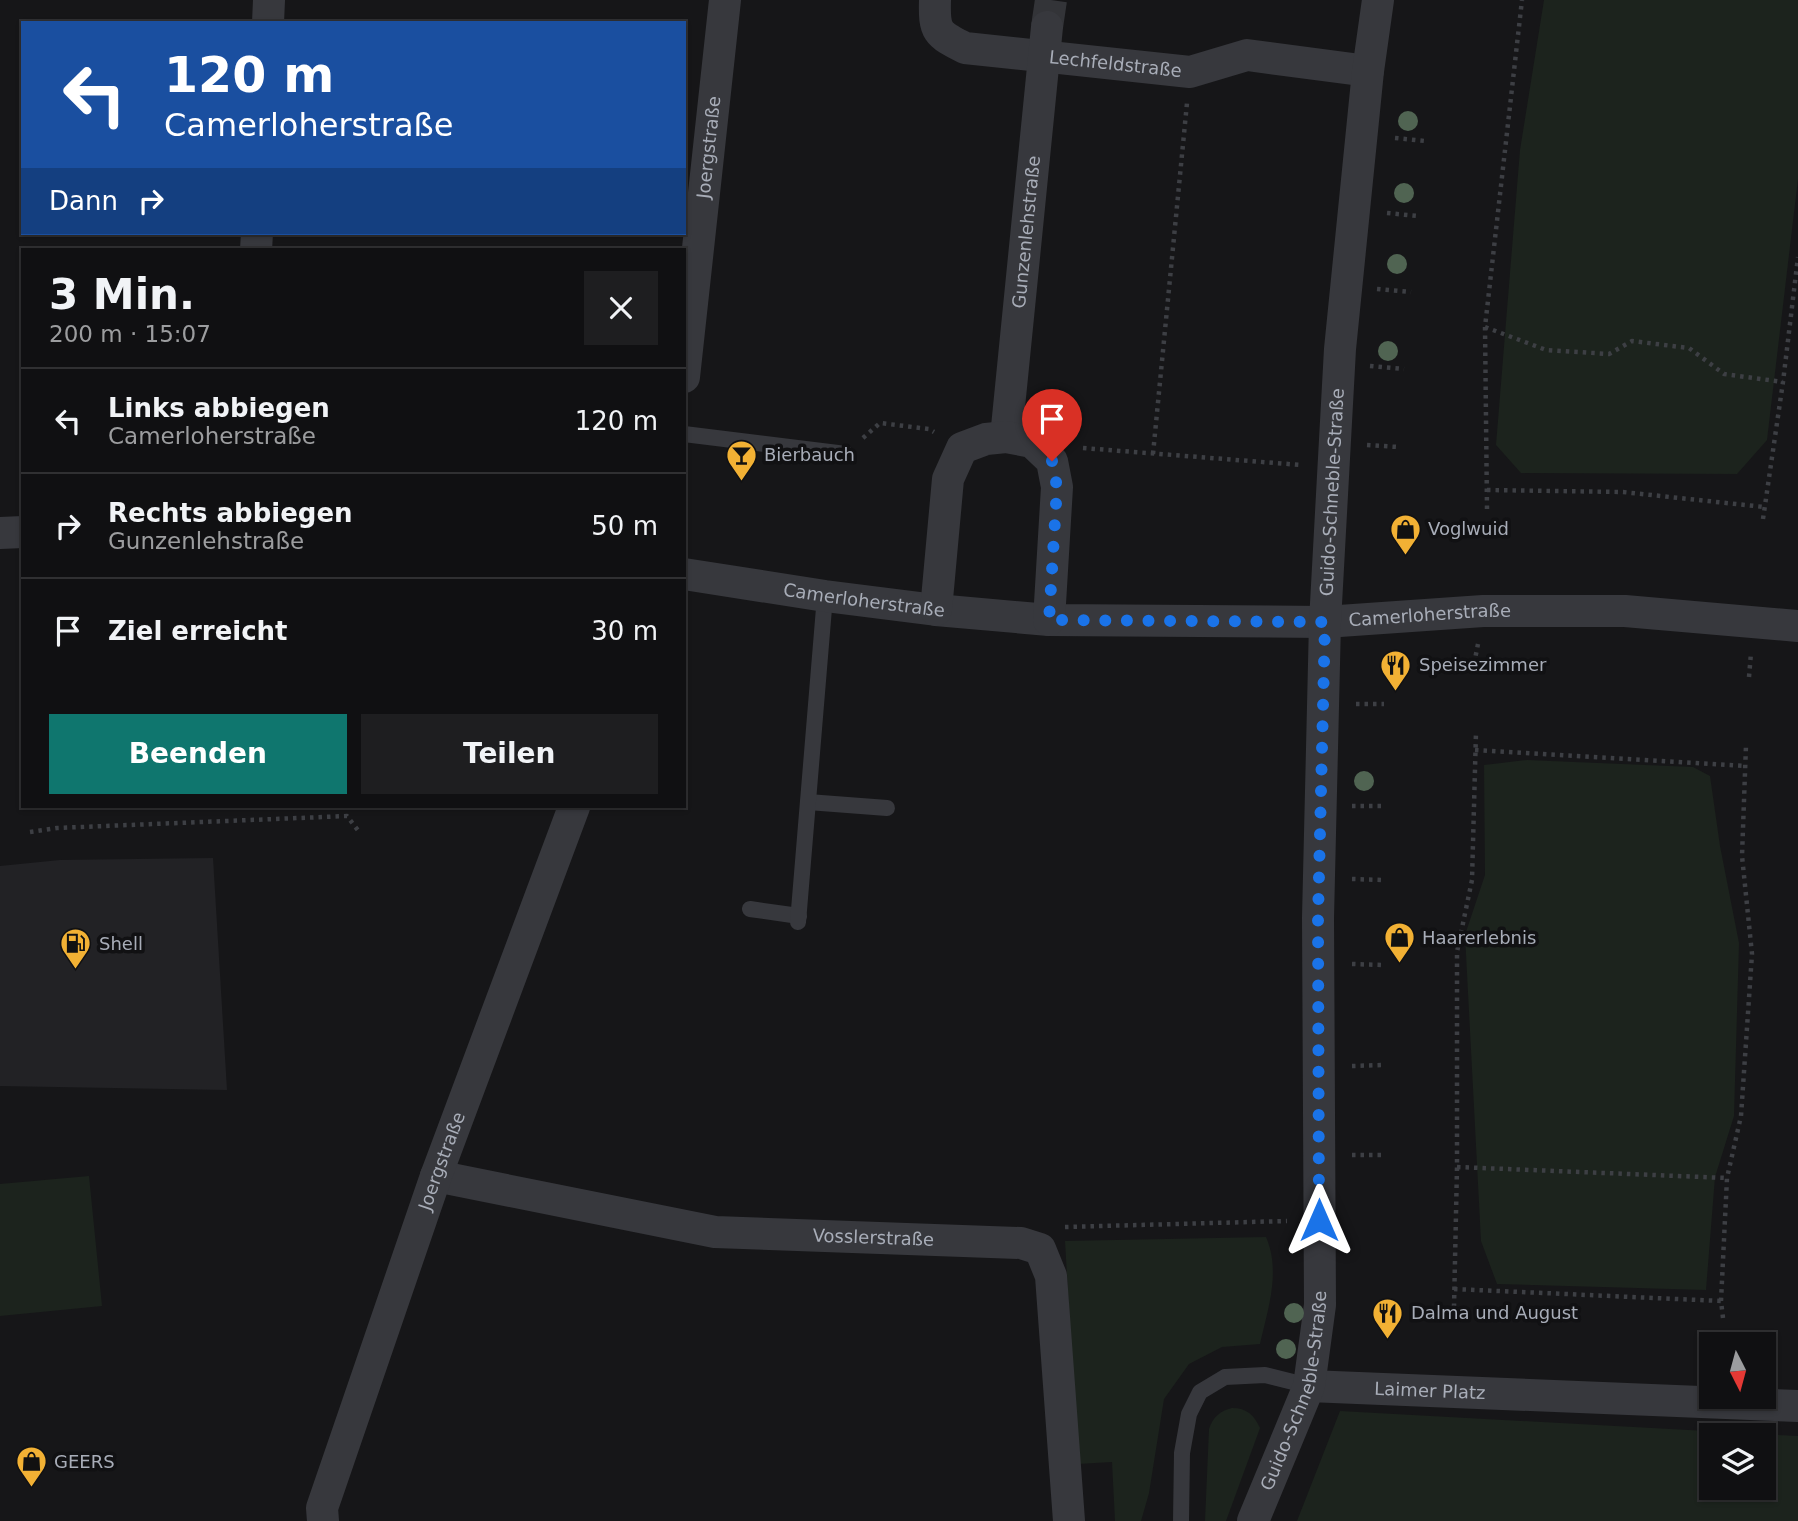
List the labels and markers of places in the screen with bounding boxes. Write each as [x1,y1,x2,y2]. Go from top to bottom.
pin [1022,389,1082,461]
bar icon: Bierbauch [724,438,758,482]
place label: Bierbauch [764,444,855,465]
shop icon: Voglwuid [1388,512,1422,556]
place label: Voglwuid [1428,518,1509,539]
restaurant icon: Speisezimmer [1379,648,1413,692]
place label: Speisezimmer [1419,654,1547,675]
shop icon: Haarerlebnis [1382,921,1416,965]
fuel station icon: Shell [59,927,93,971]
place label: Haarerlebnis [1422,927,1536,948]
place label: Shell [99,933,143,954]
restaurant icon: Dalma und August [1371,1296,1405,1340]
place label: Dalma und August [1411,1302,1578,1323]
shop icon: GEERS [14,1445,48,1489]
place label: GEERS [54,1451,115,1472]

